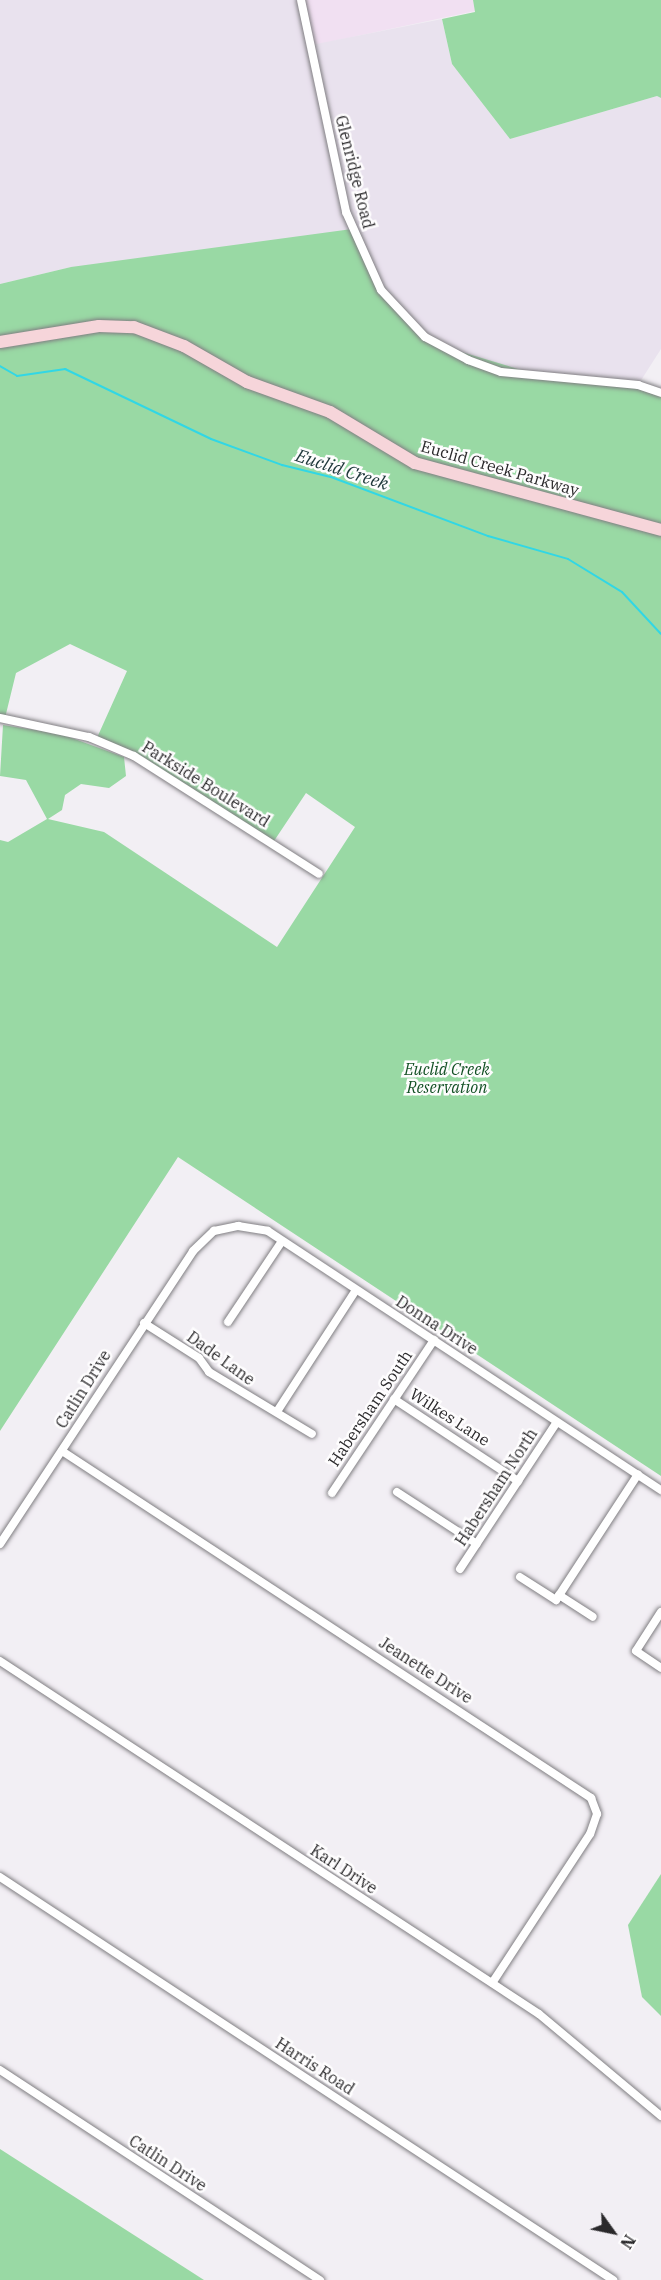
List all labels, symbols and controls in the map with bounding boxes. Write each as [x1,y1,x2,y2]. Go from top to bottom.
street label: Glenridge Road [332,113,378,231]
street label: Euclid Creek Parkway [419,436,581,500]
water label: Euclid Creek [293,445,391,495]
street label: Parkside Boulevard [139,737,273,831]
park label: Euclid Creek Reservation [404,1059,490,1097]
street label: Donna Drive [393,1291,481,1359]
street label: Dade Lane [183,1327,259,1389]
street label: Catlin Drive [51,1346,115,1432]
street label: Habersham South [324,1346,416,1470]
street label: Wilkes Lane [406,1384,494,1450]
street label: Habersham North [451,1425,541,1549]
street label: Jeanette Drive [376,1633,476,1707]
street label: Karl Drive [307,1840,381,1898]
street label: Harris Road [272,2033,358,2099]
street label: Catlin Drive [126,2131,210,2195]
north arrow [583,2202,643,2262]
text: N [616,2231,640,2253]

